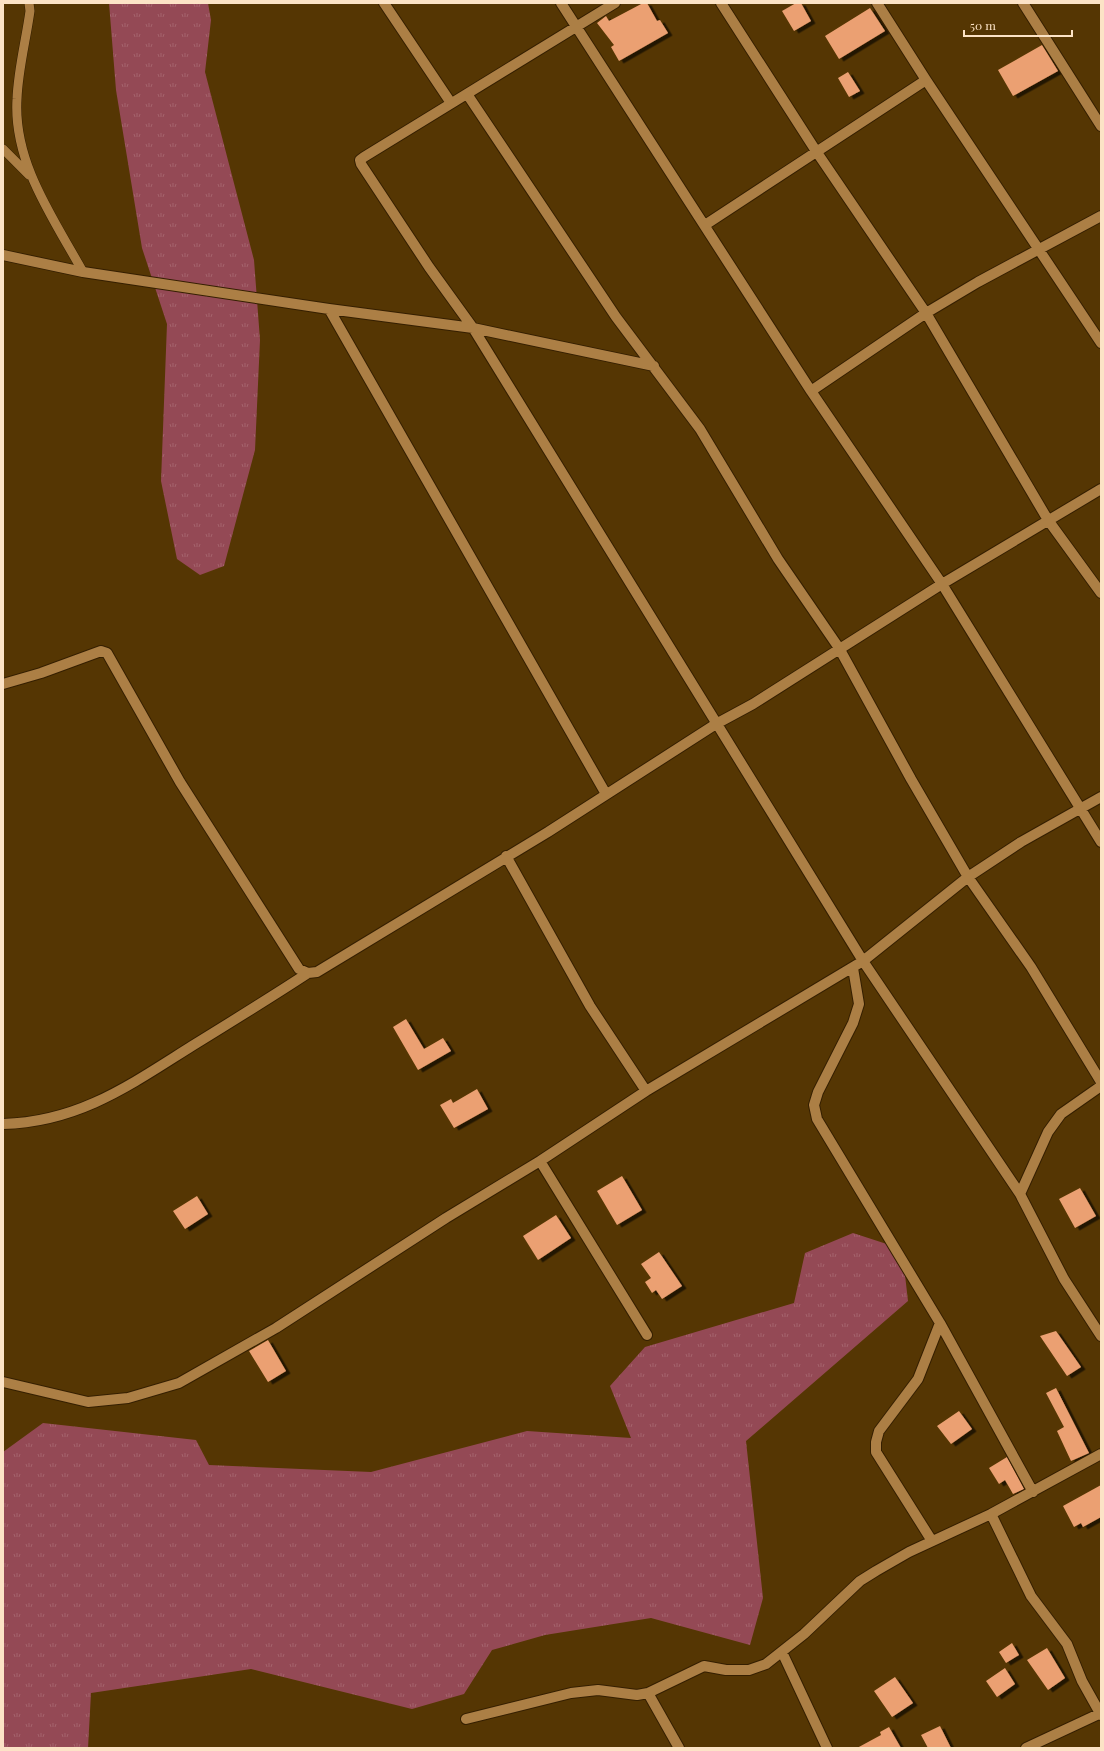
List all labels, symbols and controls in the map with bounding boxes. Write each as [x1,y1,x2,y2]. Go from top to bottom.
scale bar [964,12,1072,38]
text: 50 m [970,17,996,33]

